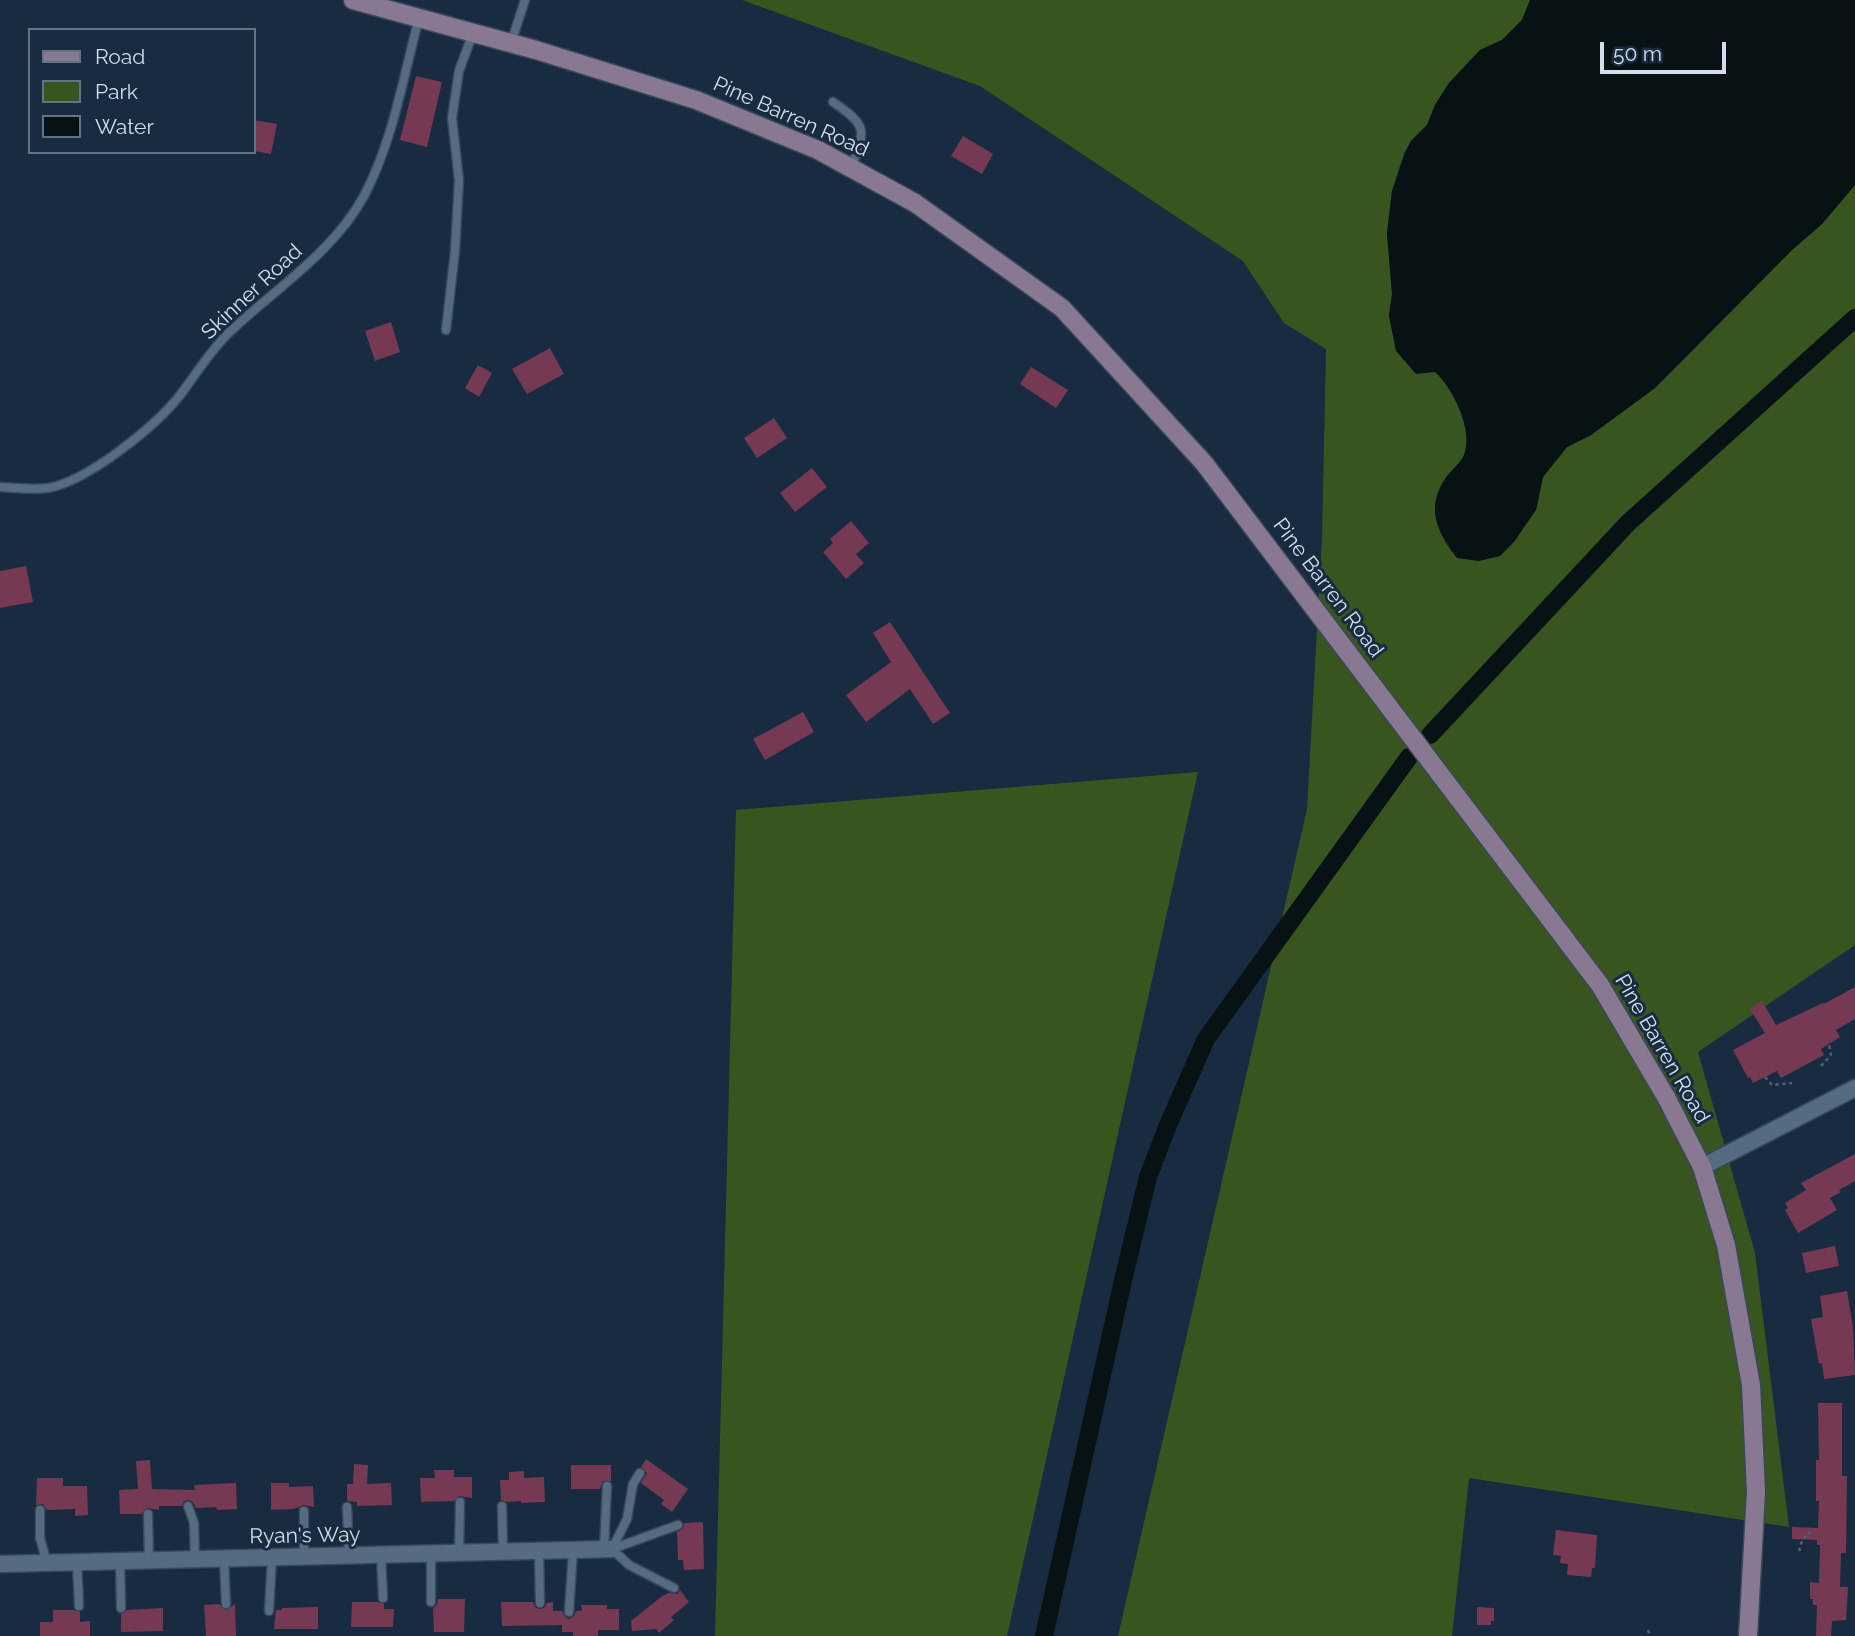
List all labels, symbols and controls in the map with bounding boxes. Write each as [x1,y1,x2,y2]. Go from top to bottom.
legend [28,28,256,154]
scale bar [1603,28,1729,72]
text: 50 m [1613,41,1662,66]
text: Road [95,44,145,69]
street label: Pine Barren Road [709,71,873,163]
text: Park [95,79,138,104]
text: Water [95,114,154,139]
street label: Skinner Road [196,239,308,345]
street label: Pine Barren Road [1267,513,1389,663]
street label: Pine Barren Road [1609,970,1715,1128]
street label: Ryan's Way [249,1522,361,1550]

